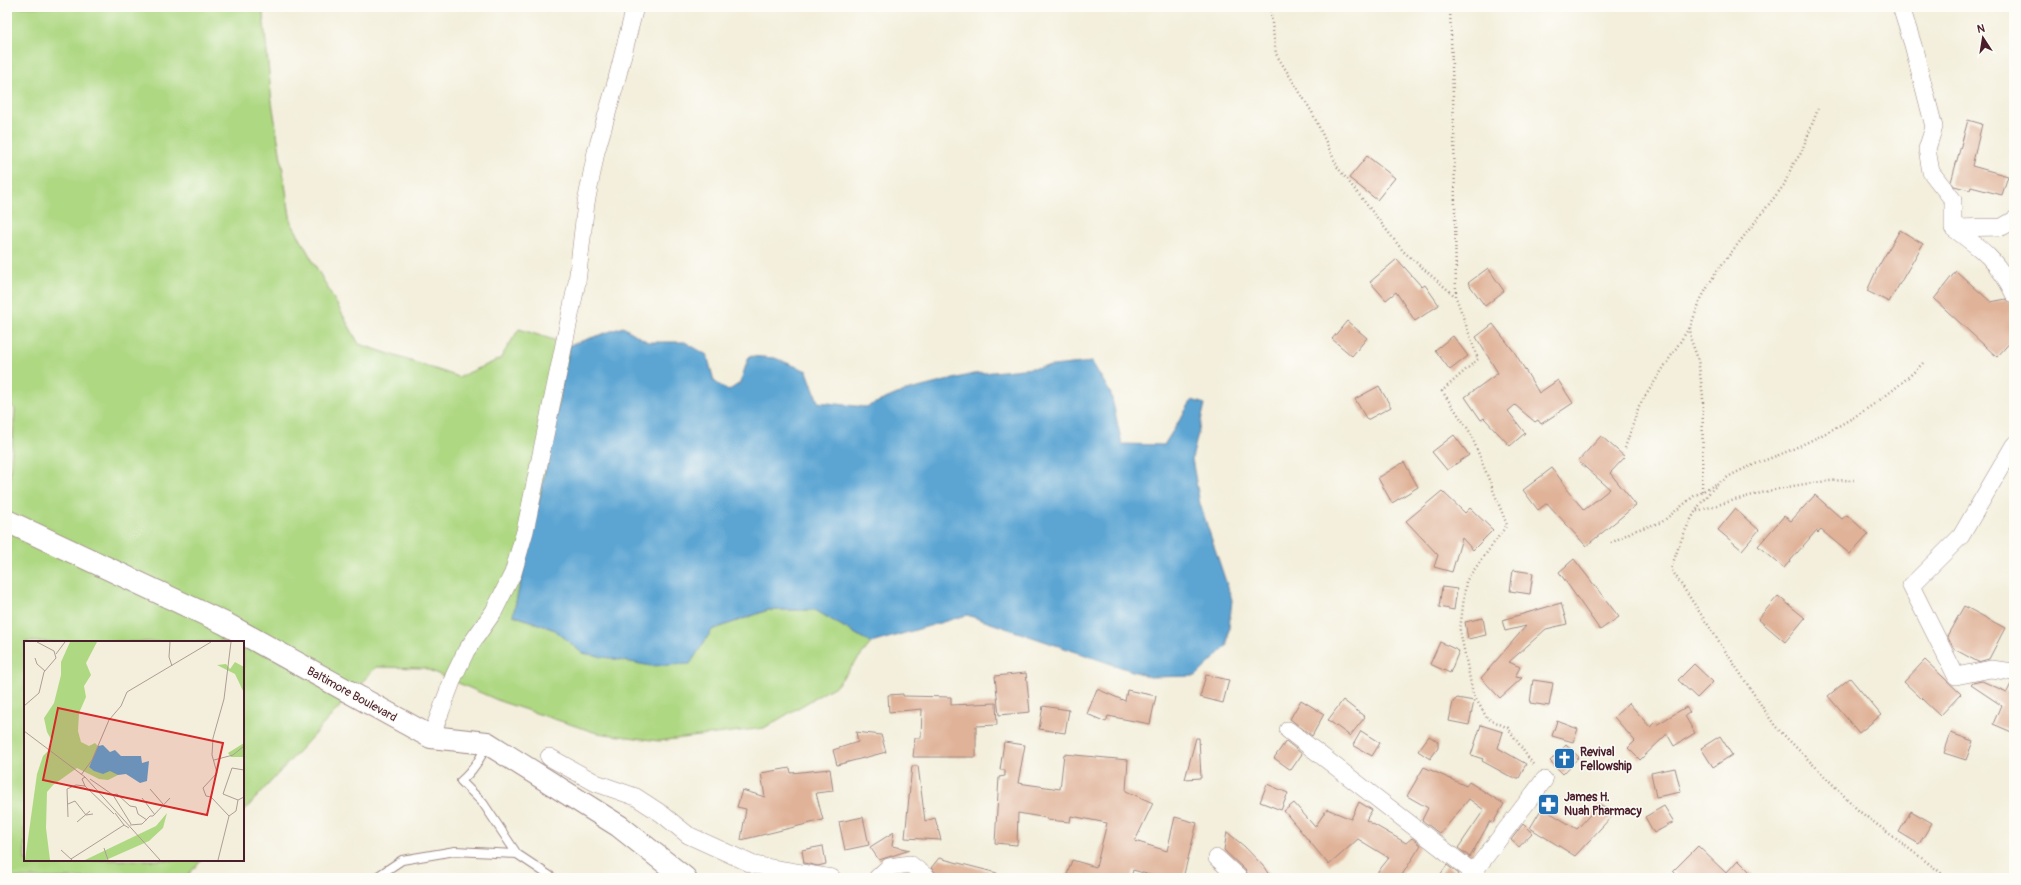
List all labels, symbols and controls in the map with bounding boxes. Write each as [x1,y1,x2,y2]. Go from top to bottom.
north arrow [1963,18,2003,58]
text: N [1976,21,1987,36]
inset map [24,641,244,861]
street label: Baltimore Boulevard [304,664,399,725]
place label: Revival Fellowship [1580,745,1632,774]
church icon: Revival Fellowship [1551,746,1577,772]
place label: James H. Nuah Pharmacy [1564,790,1642,819]
pharmacy icon: James H. Nuah Pharmacy [1536,791,1562,817]

